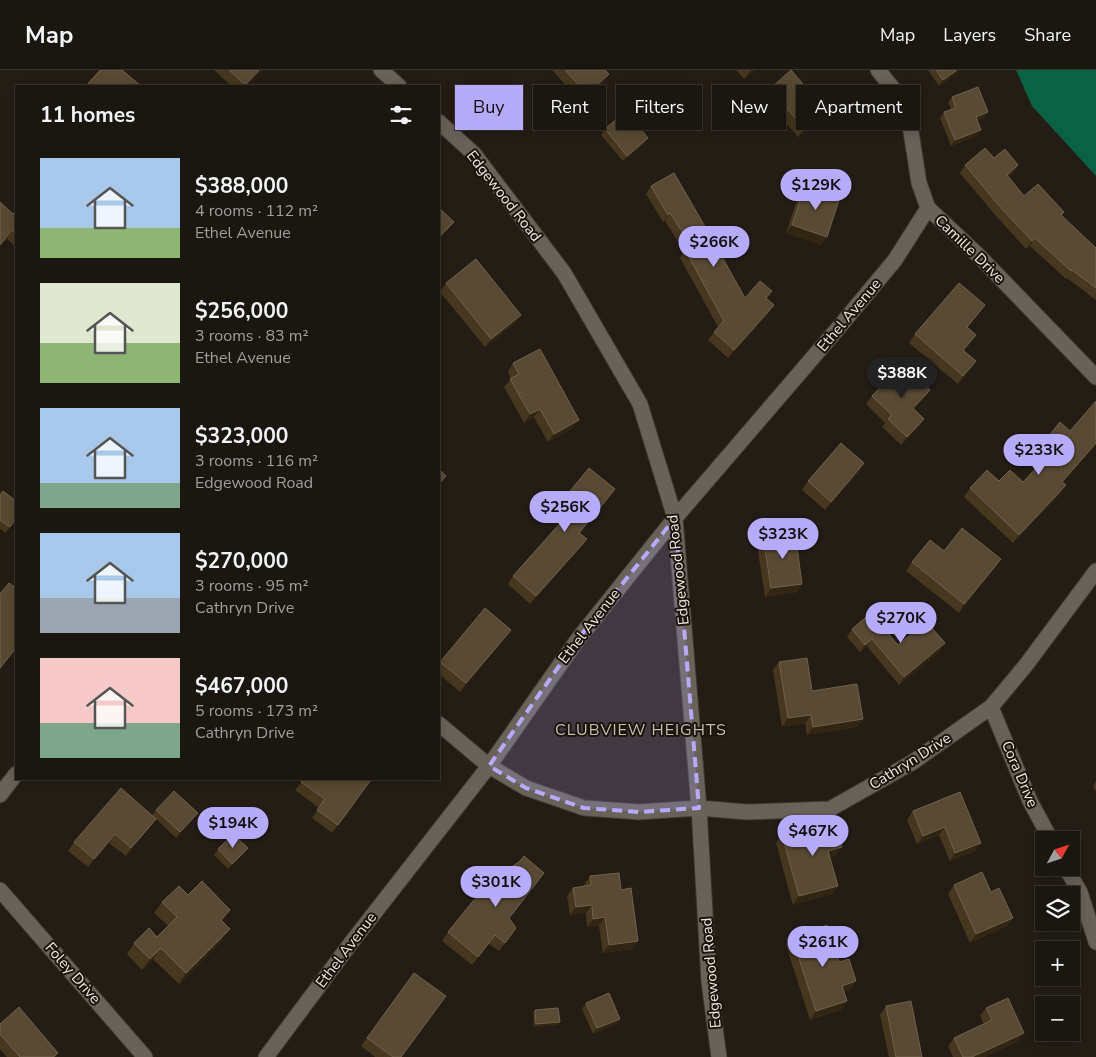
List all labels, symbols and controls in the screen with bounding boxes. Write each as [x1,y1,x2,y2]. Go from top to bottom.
text: Map [25,19,73,51]
text: Map [880,23,915,47]
text: Layers [943,23,996,47]
text: Share [1024,23,1071,47]
chip: Buy [455,85,523,130]
chip: Rent [533,85,606,130]
chip: Filters [616,85,702,130]
chip: New [712,85,786,130]
chip: Apartment [796,85,920,130]
text: 11 homes [40,101,135,129]
icon: filters [387,101,415,129]
street label: Edgewood Road [462,146,546,246]
pin: $129K [781,168,851,211]
text: $388,000 [195,172,288,200]
text: $129K [791,174,841,196]
icon: home [80,178,140,238]
text: 4 rooms · 112 m² [195,200,318,222]
street label: Camille Drive [931,210,1009,288]
text: Ethel Avenue [195,222,291,244]
pin: $266K [679,226,749,268]
text: $266K [689,231,739,253]
street label: Ethel Avenue [812,274,886,356]
text: $256,000 [195,297,288,325]
icon: home [80,303,140,363]
text: 3 rooms · 83 m² [195,325,308,347]
text: Ethel Avenue [195,347,291,369]
pin: $388K [867,356,937,399]
text: $388K [877,362,927,384]
text: $323,000 [195,422,288,450]
icon: home [80,428,140,488]
pin: $233K [1004,434,1074,476]
text: $233K [1014,439,1064,461]
text: 3 rooms · 116 m² [195,450,318,472]
text: Edgewood Road [195,472,313,494]
pin: $256K [530,490,600,533]
text: $256K [540,496,590,518]
street label: Edgewood Road [662,514,694,626]
pin: $323K [748,518,818,560]
text: $323K [758,523,808,545]
text: $270,000 [195,547,288,575]
icon: home [80,553,140,613]
text: 3 rooms · 95 m² [195,575,308,597]
street label: Ethel Avenue [553,584,625,668]
text: Cathryn Drive [195,597,294,619]
pin: $270K [866,602,936,644]
text: $270K [876,607,926,629]
text: $467,000 [195,672,288,700]
icon: home [80,678,140,738]
text: 5 rooms · 173 m² [195,700,318,722]
district label: CLUBVIEW HEIGHTS [555,719,727,741]
text: Cathryn Drive [195,722,294,744]
street label: Cathryn Drive [865,728,955,794]
street label: Cora Drive [997,738,1043,810]
pin: $194K [198,806,268,849]
text: $194K [208,812,258,834]
pin: $467K [778,814,848,857]
text: $467K [788,820,838,842]
north arrow [1035,831,1080,876]
map controls [1035,831,1080,1041]
pin: $301K [461,866,531,908]
text: $301K [471,871,521,893]
button: layers [1035,886,1080,931]
street label: Ethel Avenue [311,908,381,992]
street label: Edgewood Road [696,917,726,1029]
pin: $261K [788,926,858,968]
text: $261K [798,931,848,953]
street label: Foley Drive [41,938,105,1008]
button: + [1035,941,1080,986]
button: − [1035,996,1080,1041]

